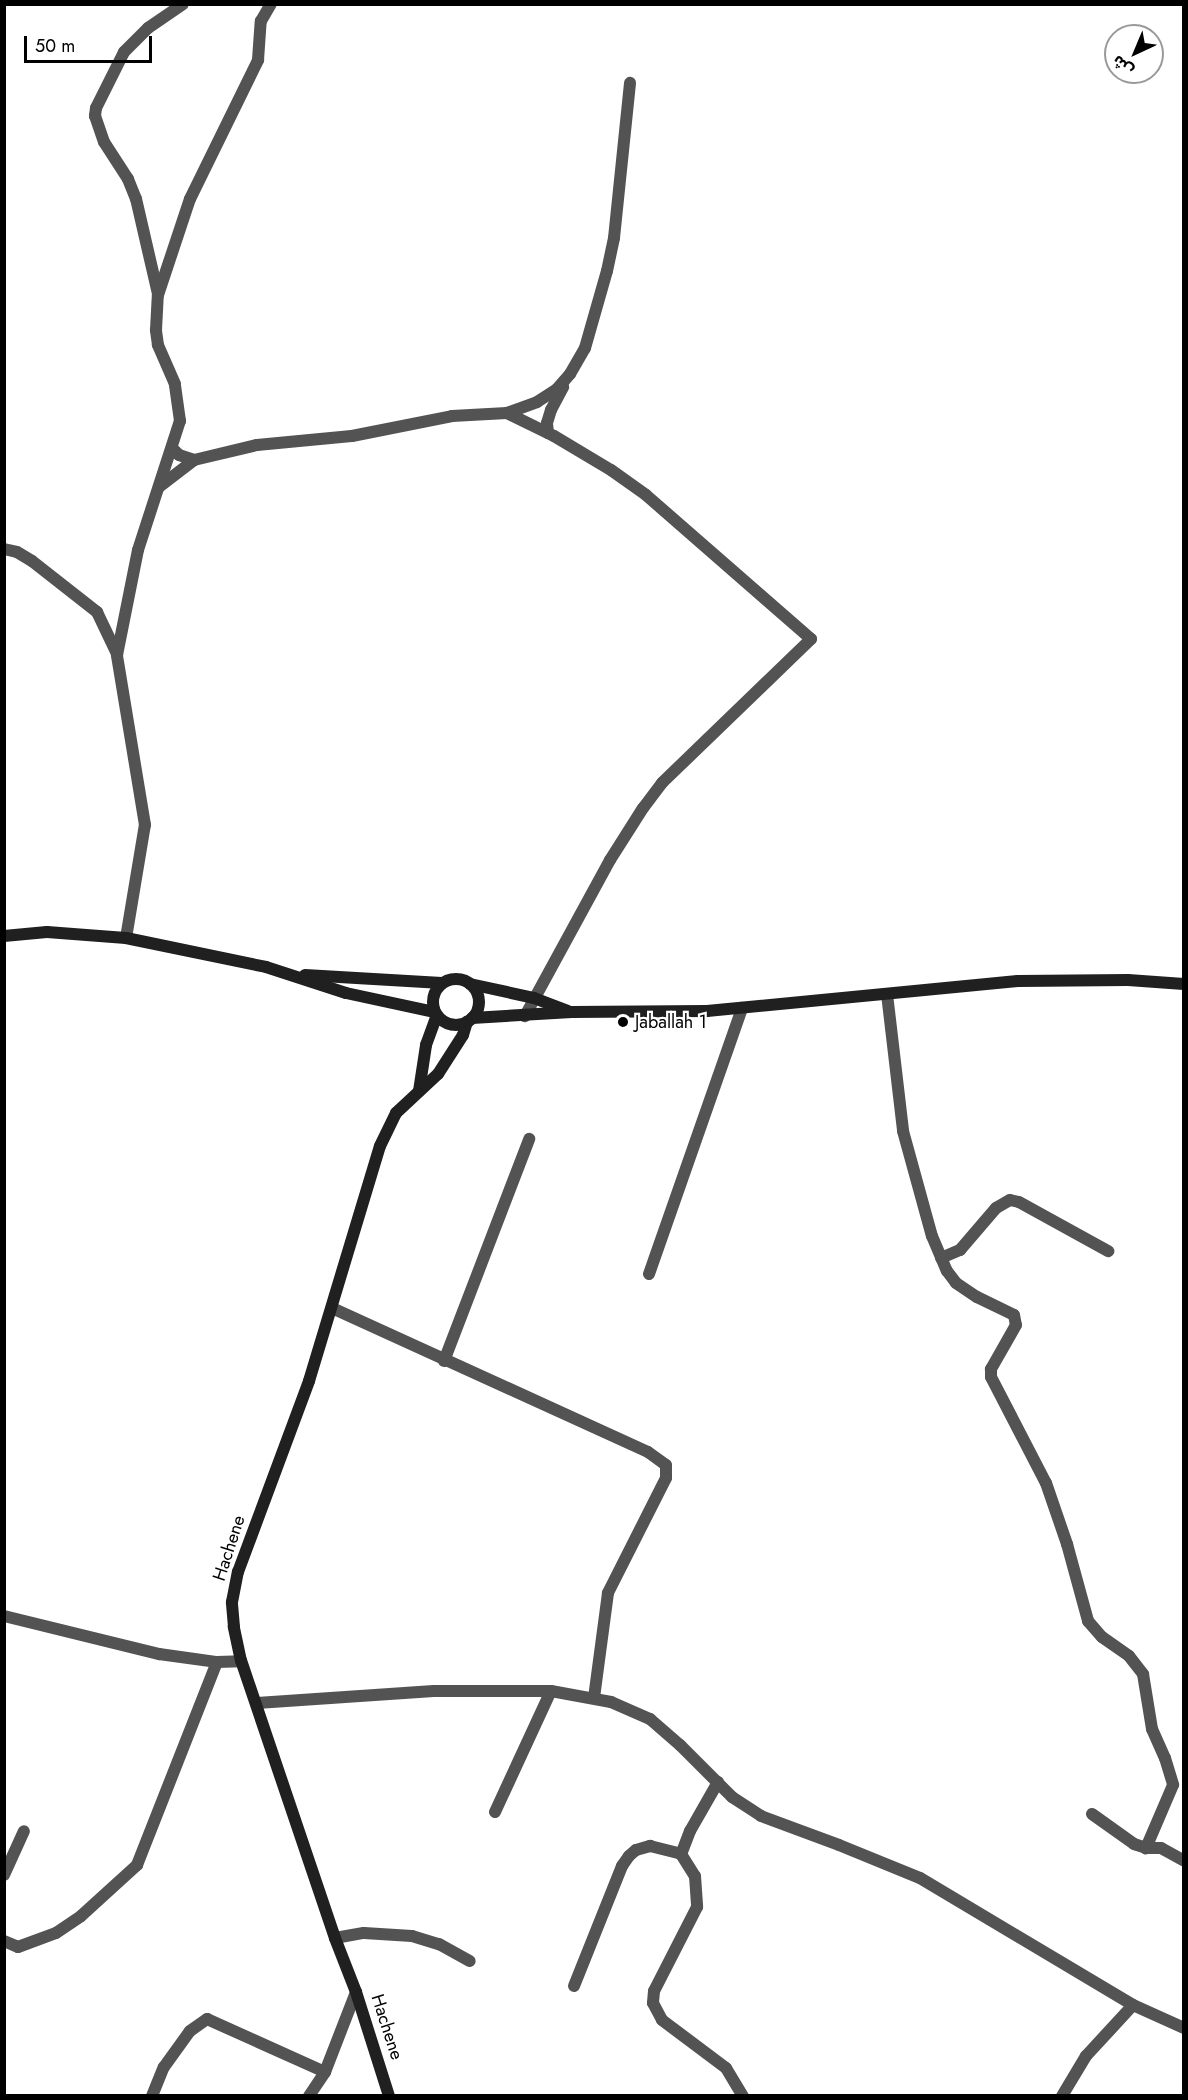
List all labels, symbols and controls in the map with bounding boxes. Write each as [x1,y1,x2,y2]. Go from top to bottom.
scale bar [27,24,154,62]
north arrow [1104,24,1164,84]
text: 50 m [35,33,75,59]
text: ش [1107,50,1138,82]
place label: Jaballah 1 [635,1011,707,1033]
marker: Jaballah 1 [616,1015,630,1029]
street label: Hachene [208,1513,250,1583]
street label: Hachene [366,1992,408,2062]

